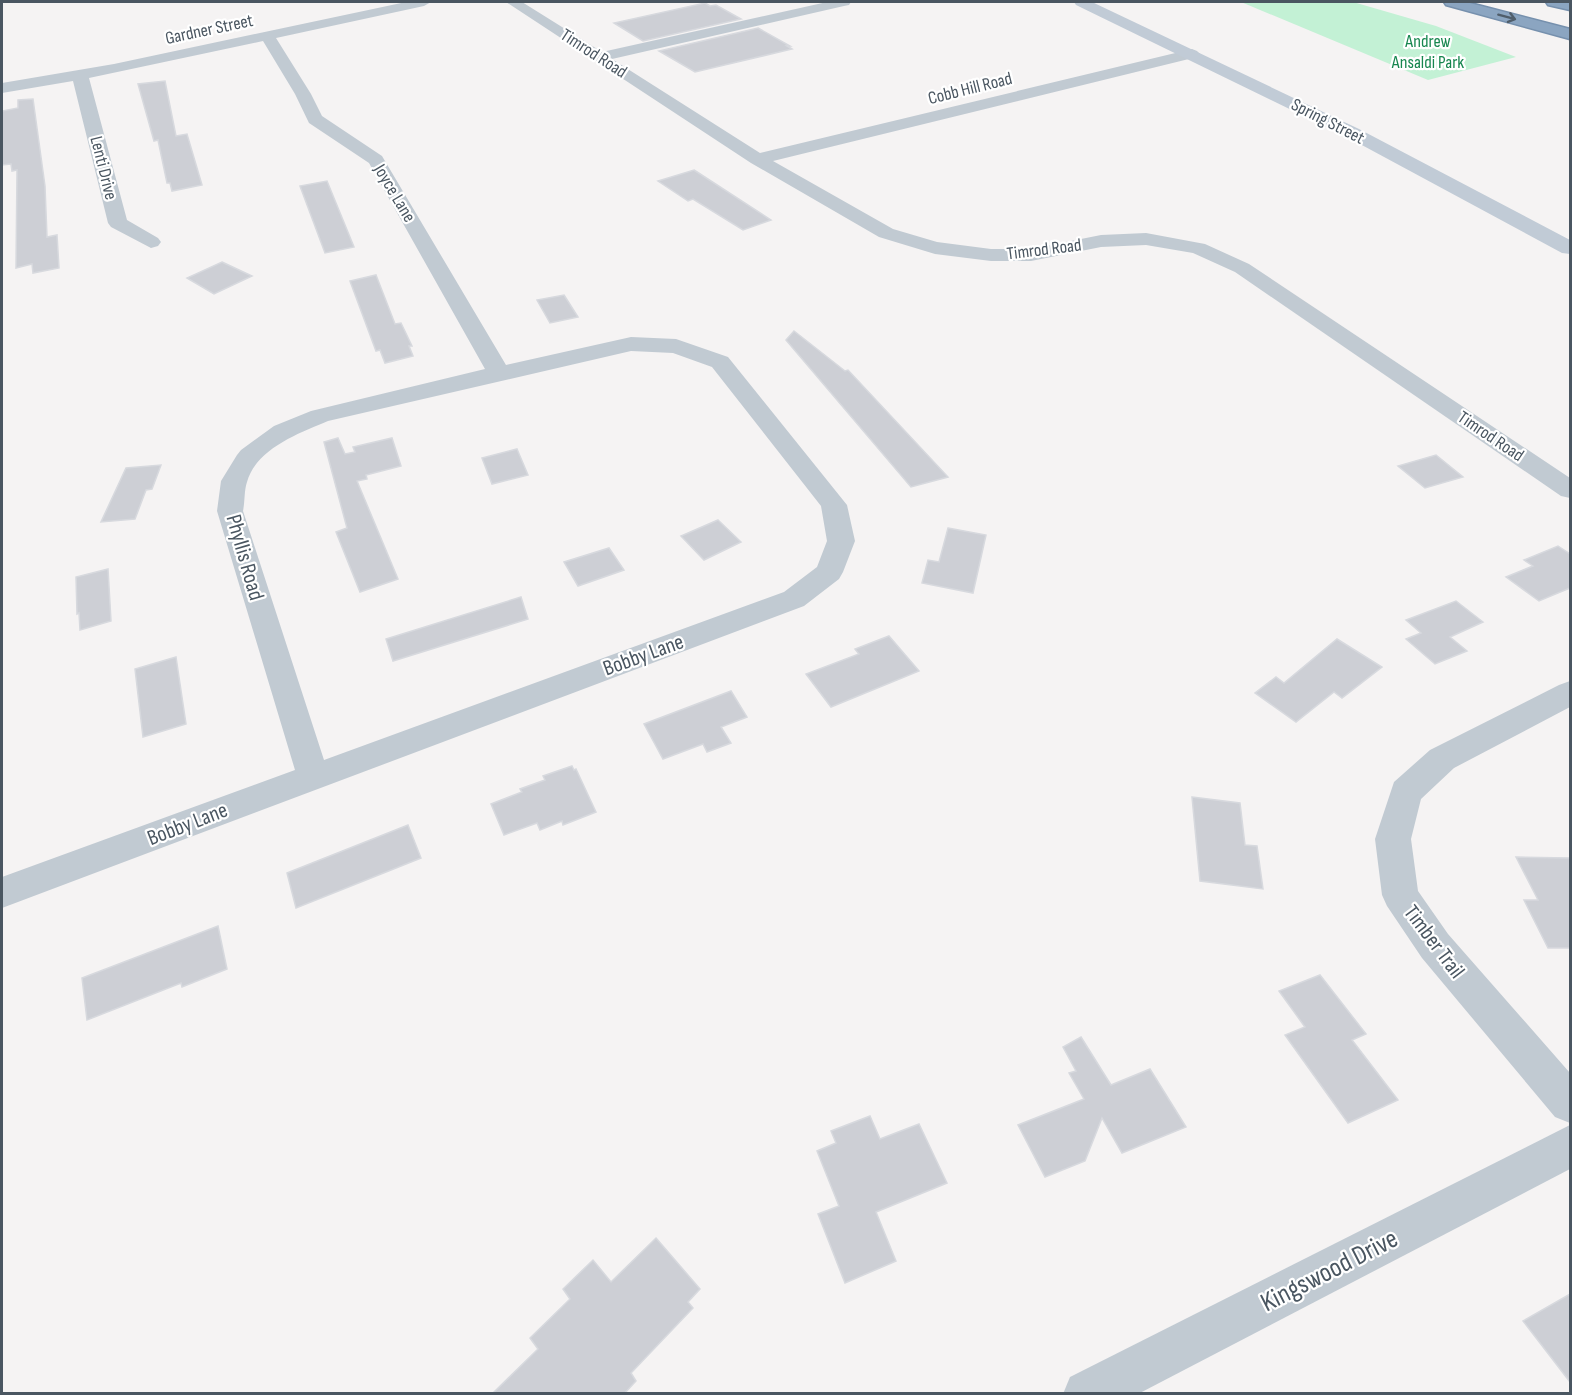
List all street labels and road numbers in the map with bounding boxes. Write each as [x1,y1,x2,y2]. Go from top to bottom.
street label: Gardner Street [163,10,255,49]
street label: Timrod Road [557,24,631,83]
street label: Cobb Hill Road [926,68,1014,109]
street label: Spring Street [1288,94,1368,149]
street label: Lenti Drive [86,134,122,202]
street label: Joyce Lane [369,160,420,226]
street label: Timrod Road [1006,235,1083,264]
street label: Timrod Road [1454,407,1528,466]
street label: Phyllis Road [219,511,270,603]
street label: Bobby Lane [599,628,688,682]
street label: Bobby Lane [144,797,232,852]
street label: Timber Trail [1397,900,1470,984]
street label: Kingswood Drive [1256,1223,1403,1319]

